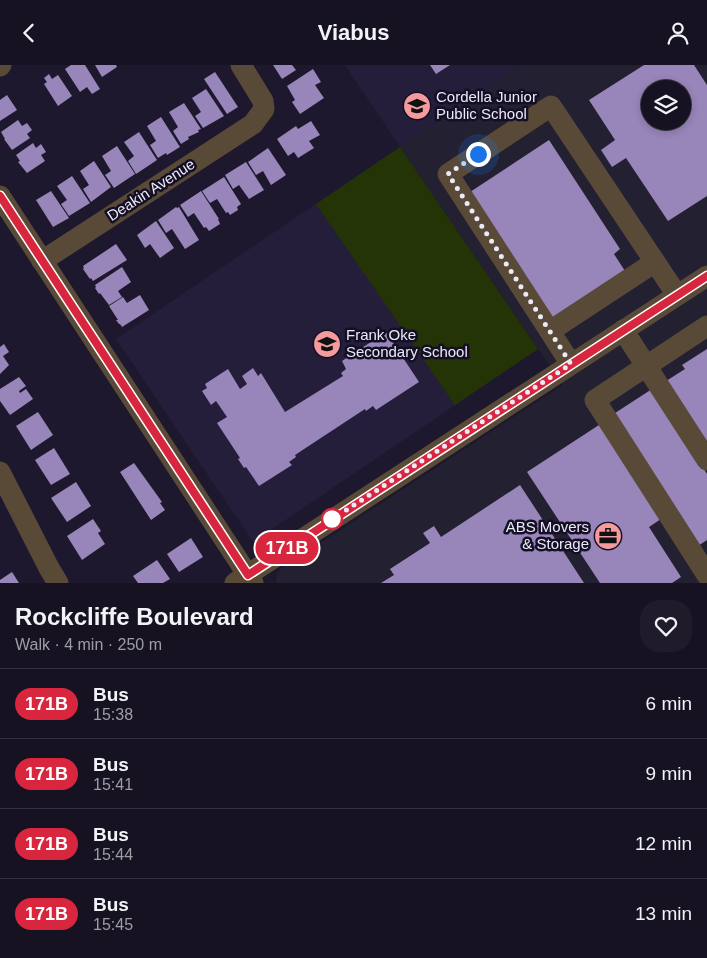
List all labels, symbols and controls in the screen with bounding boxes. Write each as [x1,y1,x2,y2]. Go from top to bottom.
icon: back [15,19,43,47]
icon: person [664,19,692,47]
text: Viabus [318,20,389,45]
map controls [641,80,691,130]
button: layers [641,80,691,130]
place label: Cordella Junior Public School [436,88,537,122]
school or university icon: Cordella Junior Public School [402,91,432,121]
your location [466,142,491,167]
street label: Deakin Avenue [104,155,198,224]
place label: Frank Oke Secondary School [346,326,468,360]
school or university icon: Frank Oke Secondary School [312,329,342,359]
unlabelled marker [321,508,343,530]
place label: ABS Movers & Storage [506,518,589,552]
office icon: ABS Movers & Storage [593,521,623,551]
line badge: 171B [252,532,322,564]
text: 171B [265,538,309,558]
button: heart [640,600,692,652]
text: Rockcliffe Boulevard [15,603,254,630]
text: Walk · 4 min · 250 m [15,636,162,653]
text: Bus [93,684,129,705]
text: 6 min [646,693,692,714]
text: 171B [25,694,68,714]
text: 15:38 [93,706,133,723]
text: Bus [93,754,129,775]
text: 9 min [646,763,692,784]
text: 171B [25,764,68,784]
text: 15:41 [93,776,133,793]
text: Bus [93,824,129,845]
text: 12 min [635,833,692,854]
text: 171B [25,834,68,854]
text: 15:44 [93,846,133,863]
text: Bus [93,894,129,915]
text: 13 min [635,903,692,924]
text: 171B [25,904,68,924]
text: 15:45 [93,916,133,933]

